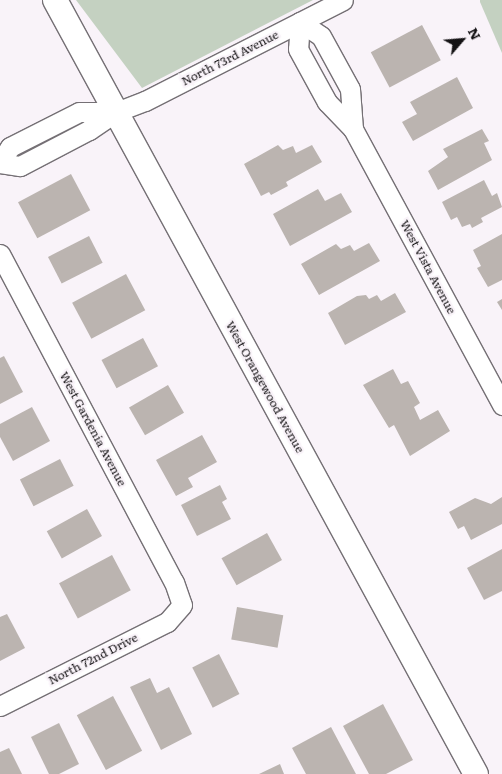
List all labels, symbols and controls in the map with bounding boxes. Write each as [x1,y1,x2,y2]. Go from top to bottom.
north arrow [437,15,487,65]
text: N [464,23,487,43]
street label: North 73rd Avenue [179,27,281,89]
street label: West Vista Avenue [397,218,459,316]
street label: West Orangewood Avenue [223,319,307,455]
street label: West Gardenia Avenue [57,369,129,489]
street label: North 72nd Drive [46,630,140,688]

